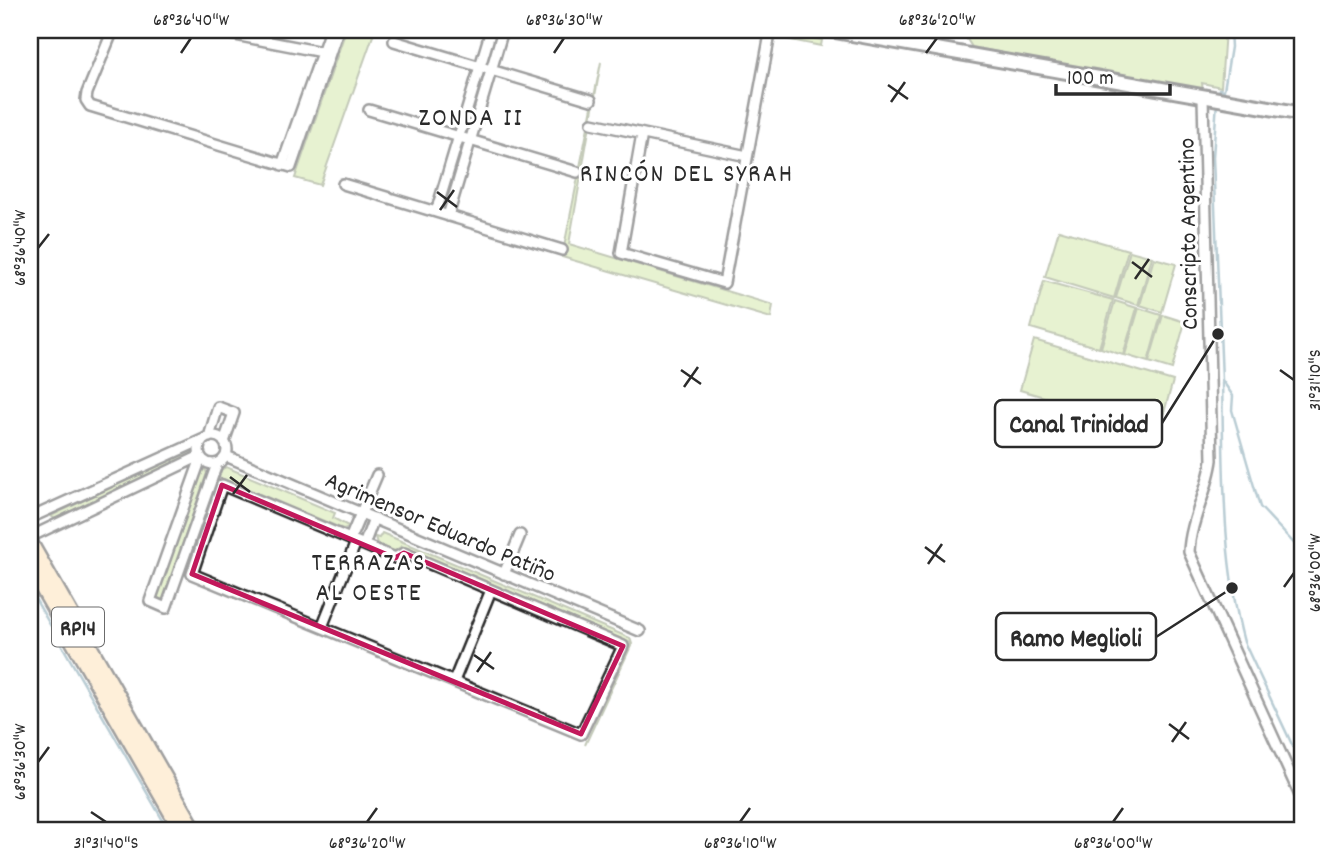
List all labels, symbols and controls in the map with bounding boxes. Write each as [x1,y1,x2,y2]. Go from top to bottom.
text: 68°36'40"W [153,9,230,34]
text: 68°36'30"W [526,9,603,34]
text: 68°36'20"W [899,9,976,34]
scale bar [1056,52,1170,96]
text: 100 m [1067,65,1114,95]
district label: ZONDA II [419,101,523,138]
street label: Conscripto Argentino [1171,138,1209,330]
district label: RINCÓN DEL SYRAH [580,157,794,194]
text: 68°36'40"W [9,209,34,286]
text: 31°31'10"S [1304,349,1329,411]
callout: Canal Trinidad [995,400,1162,447]
text: Canal Trinidad [1009,408,1149,445]
street label: Agrimensor Eduardo Patiño [319,465,560,593]
text: 68°36'00"W [1304,533,1329,612]
district label: TERRAZAS AL OESTE [312,546,426,613]
road number: RP14 [52,608,104,646]
callout: Ramo Meglioli [996,613,1156,660]
text: Ramo Meglioli [1010,622,1142,659]
text: 68°36'30"W [9,723,34,800]
text: 31°31'40"S [74,832,138,857]
text: 68°36'20"W [329,832,406,857]
text: 68°36'10"W [704,832,777,857]
text: 68°36'00"W [1074,832,1153,857]

